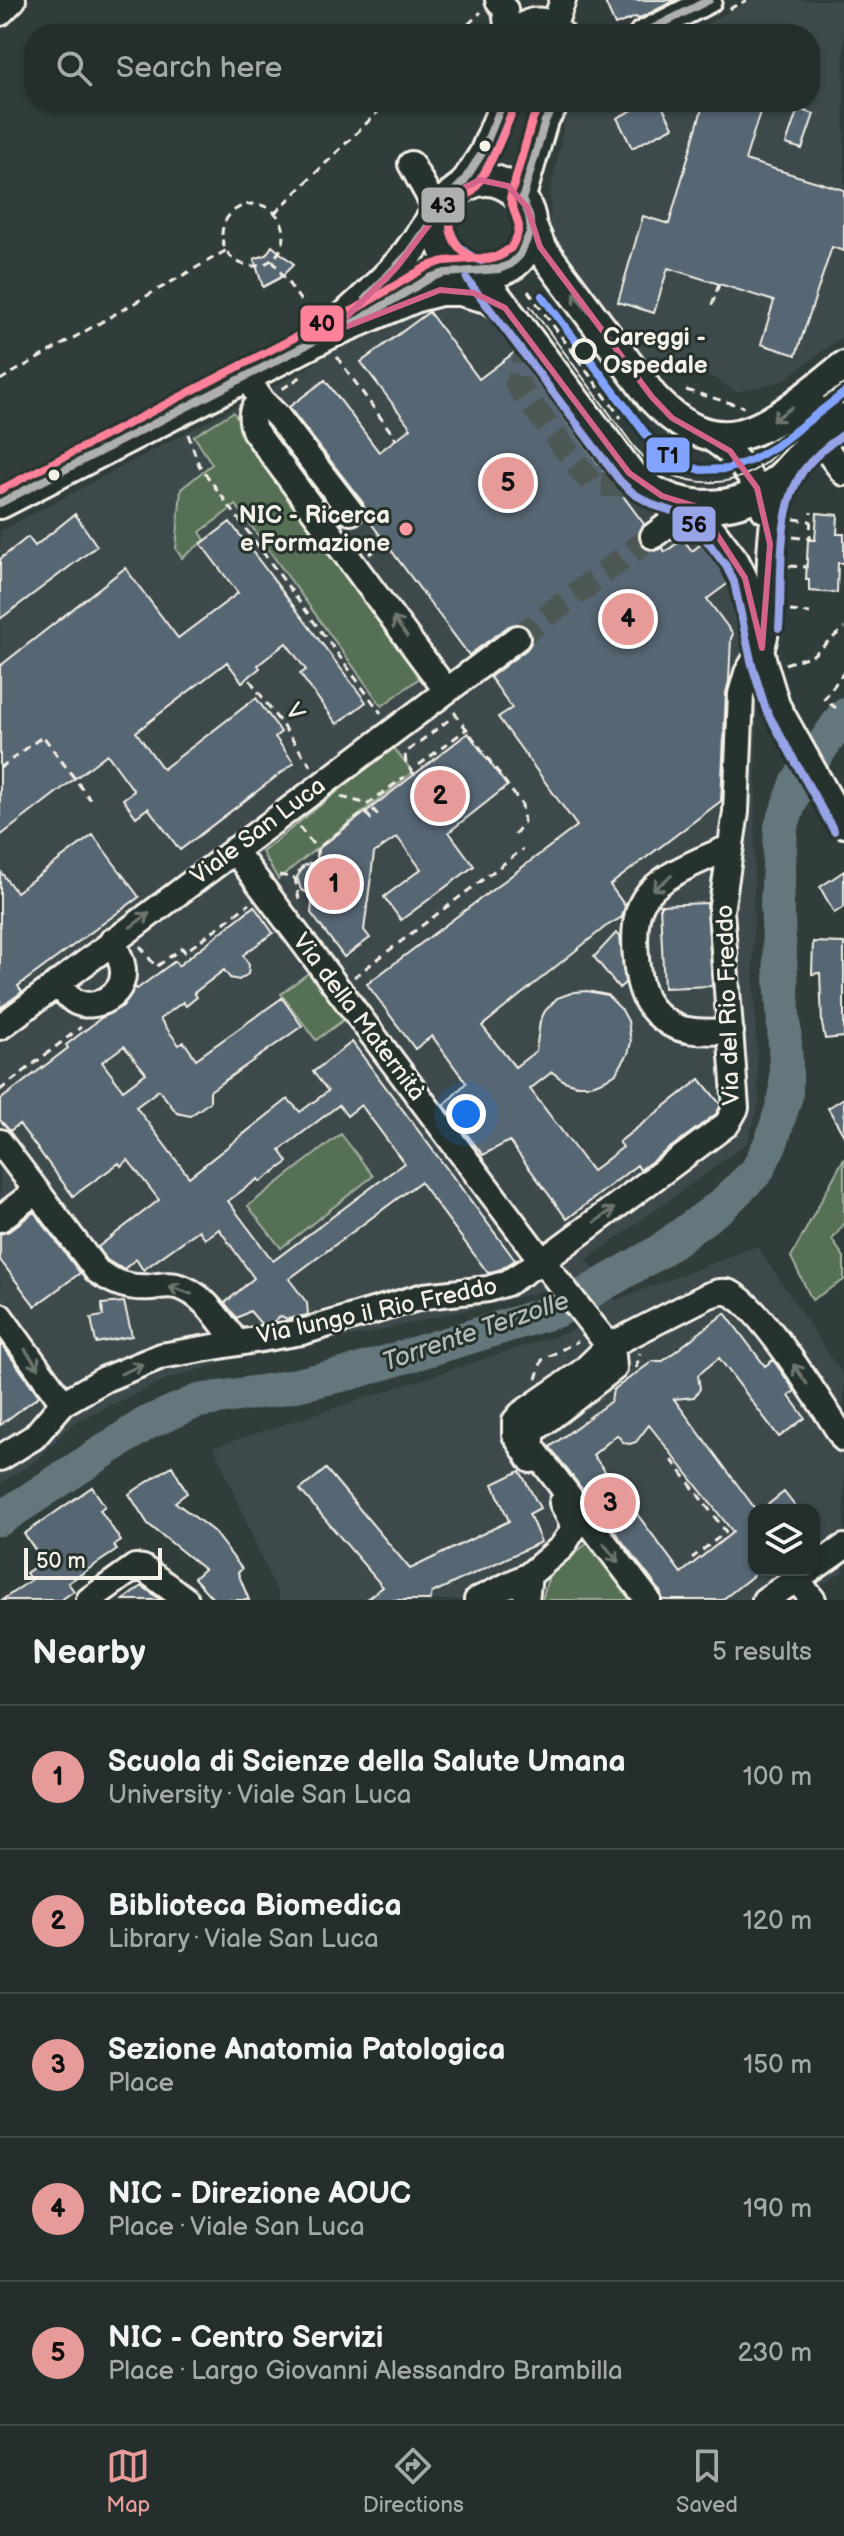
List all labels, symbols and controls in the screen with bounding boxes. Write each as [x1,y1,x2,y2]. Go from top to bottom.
search box [24,24,820,112]
icon: search [52,46,96,90]
text: Search here [116,50,282,86]
unlabelled marker [477,138,493,154]
line badge: 43 [420,186,466,224]
text: 43 [430,193,456,220]
one-way arrow [573,292,590,313]
line badge: 40 [299,304,345,343]
text: 40 [309,311,335,338]
place label: Careggi - Ospedale [603,323,708,380]
marker: Careggi - Ospedale [572,339,596,363]
one-way arrow [772,405,793,422]
line badge: T1 [645,436,691,474]
text: T1 [657,443,679,470]
pin: 5 [482,453,534,513]
unlabelled marker [46,467,62,483]
place label: NIC - Ricerca e Formazione [239,501,390,558]
line badge: 56 [671,505,717,543]
text: 56 [681,512,707,539]
marker: NIC - Ricerca e Formazione [397,520,415,538]
pin: 4 [602,589,654,649]
one-way arrow [392,617,409,638]
street label: V [279,698,311,727]
pin: 2 [414,766,466,826]
street label: Viale San Luca [185,771,331,891]
pin: 1 [308,854,360,914]
one-way arrow [652,875,673,892]
street label: Via del Rio Freddo [710,904,746,1106]
one-way arrow [129,912,150,929]
street label: Via della Maternità [287,927,431,1107]
your location [446,1094,486,1134]
one-way arrow [594,1207,615,1224]
street label: Via lungo il Rio Freddo [254,1271,500,1351]
one-way arrow [168,1282,193,1296]
water label: Torrente Terzolle [379,1286,573,1378]
one-way arrow [23,1348,40,1369]
one-way arrow [119,1360,144,1375]
one-way arrow [792,1364,808,1386]
pin: 3 [584,1473,636,1533]
map controls [748,1504,820,1576]
button: layers [748,1504,820,1576]
one-way arrow [602,1542,620,1563]
scale bar [24,1544,162,1580]
text: 50 m [36,1548,86,1575]
text: Nearby [32,1632,146,1673]
text: 5 results [712,1637,812,1668]
text: Scuola di Scienze della Salute Umana [108,1744,626,1780]
text: 1 [53,1762,63,1793]
text: 100 m [743,1762,812,1793]
text: University · Viale San Luca [108,1780,412,1811]
text: Biblioteca Biomedica [108,1888,402,1924]
text: 2 [50,1906,66,1937]
text: 120 m [743,1906,812,1937]
text: Library · Viale San Luca [108,1924,379,1955]
text: Sezione Anatomia Patologica [108,2032,505,2068]
text: 3 [50,2050,66,2081]
text: 150 m [743,2050,812,2081]
text: Place [108,2068,174,2099]
text: NIC - Direzione AOUC [108,2176,411,2212]
text: 4 [50,2194,66,2225]
text: 190 m [743,2194,812,2225]
text: Place · Viale San Luca [108,2212,365,2243]
text: NIC - Centro Servizi [108,2320,383,2356]
text: 5 [50,2338,66,2369]
text: 230 m [737,2338,812,2369]
text: Place · Largo Giovanni Alessandro Brambilla [108,2356,623,2387]
tab: Map [106,2444,150,2519]
tab: Directions [363,2444,464,2519]
tab: Saved [676,2444,738,2519]

